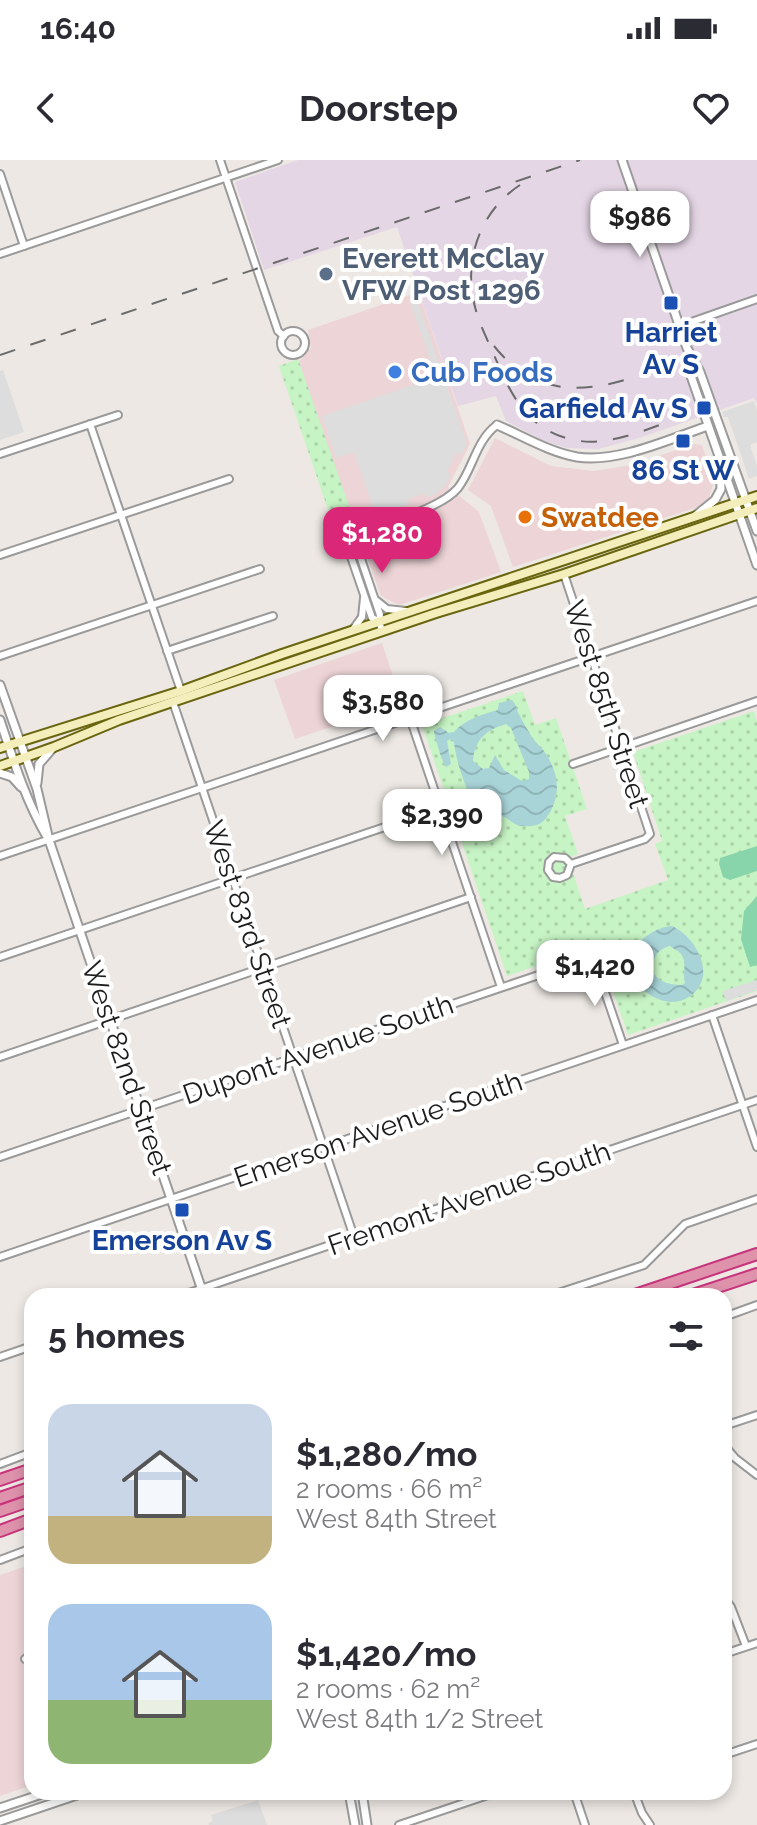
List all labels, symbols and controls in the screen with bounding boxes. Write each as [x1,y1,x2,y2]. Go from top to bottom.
text: 16:40 [40,11,116,46]
icon: back [24,86,68,130]
icon: heart [689,86,733,130]
text: Doorstep [299,87,458,129]
pin: $986 [593,191,687,259]
text: $986 [608,202,672,232]
place label: Everett McClay VFW Post 1296 [342,242,545,307]
marker: Everett McClay VFW Post 1296 [317,265,335,283]
marker: Harriet Av S [662,294,680,312]
place label: Harriet Av S [625,316,718,381]
place label: Cub Foods [411,356,553,389]
marker: Cub Foods [386,363,404,381]
place label: Garfield Av S [519,392,688,425]
marker: Garfield Av S [695,399,713,417]
marker: 86 St W [674,432,692,450]
place label: 86 St W [631,454,735,487]
place label: Swatdee [541,501,659,534]
pin: $1,280 [317,507,447,575]
marker: Swatdee [516,508,534,526]
text: $1,280 [341,518,423,548]
street label: West 85th Street [557,596,656,813]
pin: $3,580 [318,675,448,743]
text: $3,580 [342,686,424,716]
pin: $2,390 [377,789,507,857]
text: $2,390 [401,800,483,830]
street label: West 83rd Street [197,816,299,1033]
pin: $1,420 [530,940,660,1008]
text: $1,420 [555,951,635,981]
street label: West 82nd Street [75,957,179,1180]
street label: Dupont Avenue South [179,988,458,1111]
street label: Emerson Avenue South [230,1065,527,1194]
street label: Fremont Avenue South [323,1135,615,1262]
marker: Emerson Av S [173,1201,191,1219]
place label: Emerson Av S [92,1224,272,1257]
icon: filters [664,1314,708,1358]
text: 5 homes [48,1316,185,1356]
text: $1,280/mo [296,1434,477,1474]
icon: home [112,1436,208,1532]
text: 2 rooms · 66 m² [296,1474,482,1504]
text: West 84th Street [296,1504,497,1534]
text: $1,420/mo [296,1634,476,1674]
icon: home [112,1636,208,1732]
text: 2 rooms · 62 m² [296,1674,480,1704]
text: West 84th 1/2 Street [296,1704,543,1734]

